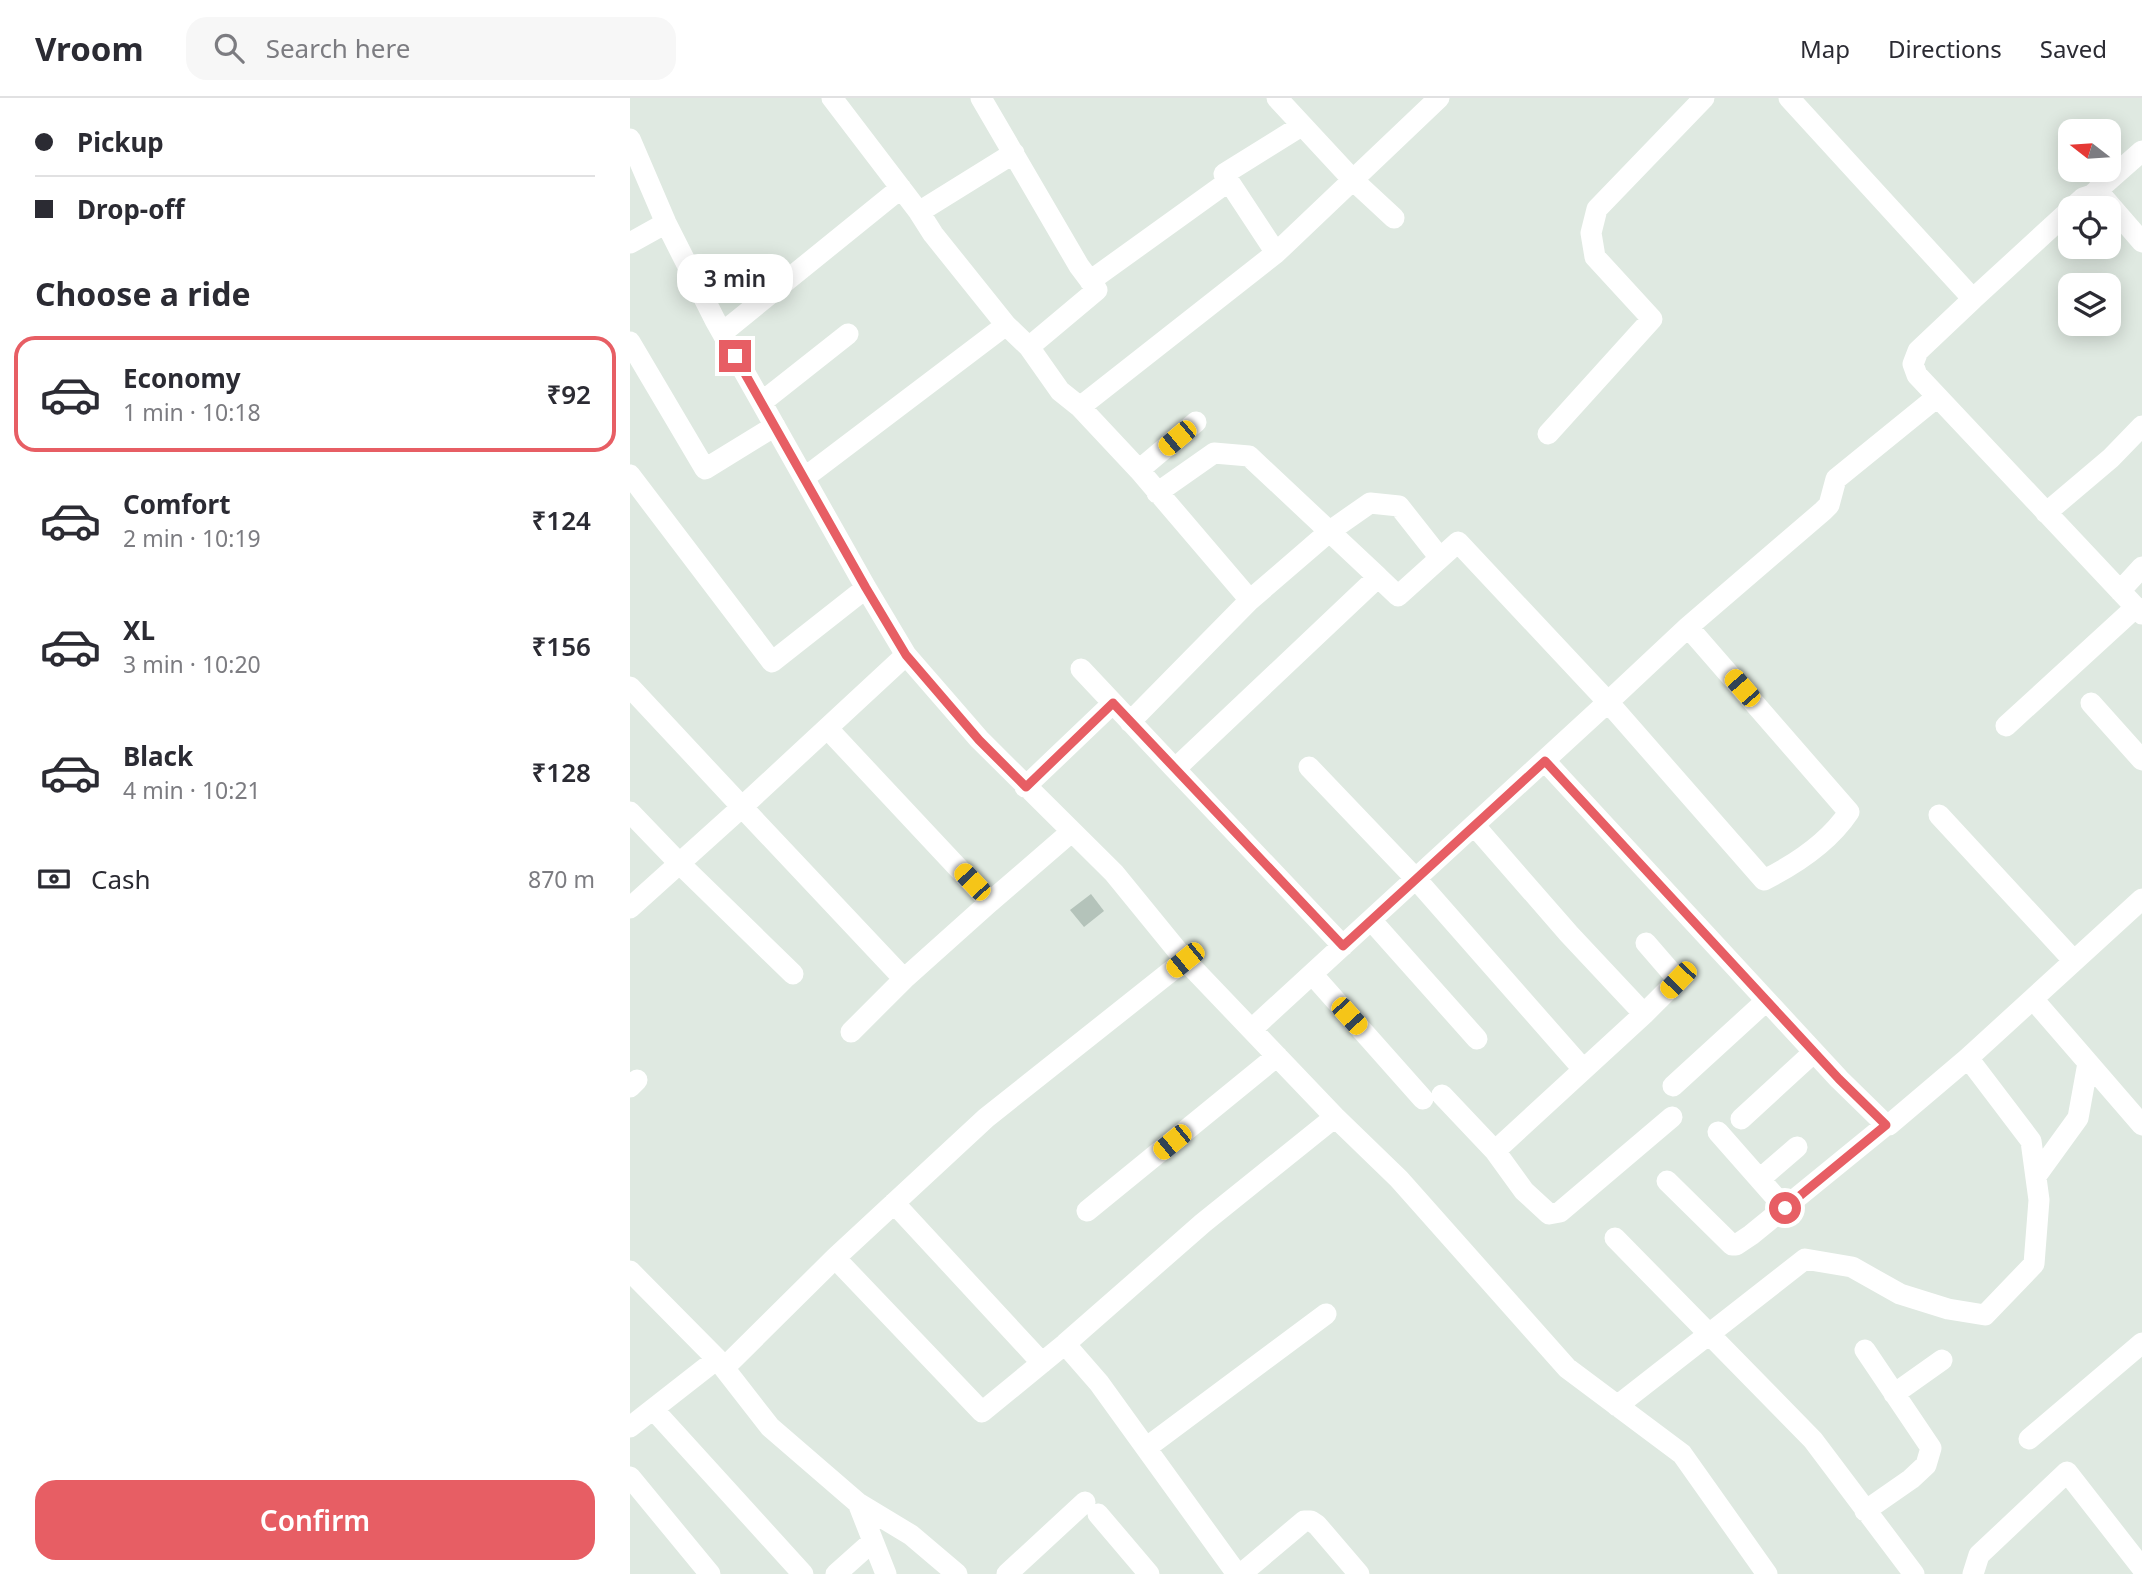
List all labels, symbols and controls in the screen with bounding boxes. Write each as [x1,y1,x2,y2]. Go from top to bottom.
search box [186,17,676,80]
text: Vroom [35,26,144,71]
icon: search [210,29,248,67]
text: Search here [266,30,410,66]
text: Map [1800,32,1850,65]
text: Directions [1888,32,2002,65]
text: Saved [2040,32,2107,65]
north arrow [2058,119,2121,182]
map controls [2058,119,2121,336]
text: Pickup [77,124,164,160]
text: Drop-off [77,191,184,227]
button: locate [2058,196,2121,259]
callout: 3 min [677,254,793,303]
text: 3 min [704,262,766,294]
text: Choose a ride [35,272,251,315]
button: layers [2058,273,2121,336]
route end [719,340,751,372]
text: Economy [123,360,241,396]
icon: car [39,363,102,426]
text: ₹92 [546,376,591,412]
text: 1 min · 10:18 [123,396,261,428]
car [1155,416,1200,460]
text: Comfort [123,486,231,522]
icon: car [39,489,102,552]
text: ₹124 [532,502,591,538]
text: 2 min · 10:19 [123,522,261,554]
text: XL [123,612,155,648]
icon: car [39,615,102,678]
text: ₹156 [532,628,591,664]
text: 3 min · 10:20 [123,648,261,680]
car [1721,665,1764,711]
text: Black [123,738,193,774]
icon: car [39,741,102,804]
text: ₹128 [532,754,591,790]
text: 4 min · 10:21 [123,774,261,806]
car [950,859,995,905]
icon: cash [35,860,73,898]
text: Cash [91,861,151,897]
text: 870 m [528,863,595,895]
car [1163,939,1208,981]
car [1656,958,1701,1002]
car [1328,993,1371,1039]
car [1150,1121,1195,1163]
route start [1769,1192,1801,1224]
button: Confirm [35,1480,595,1560]

